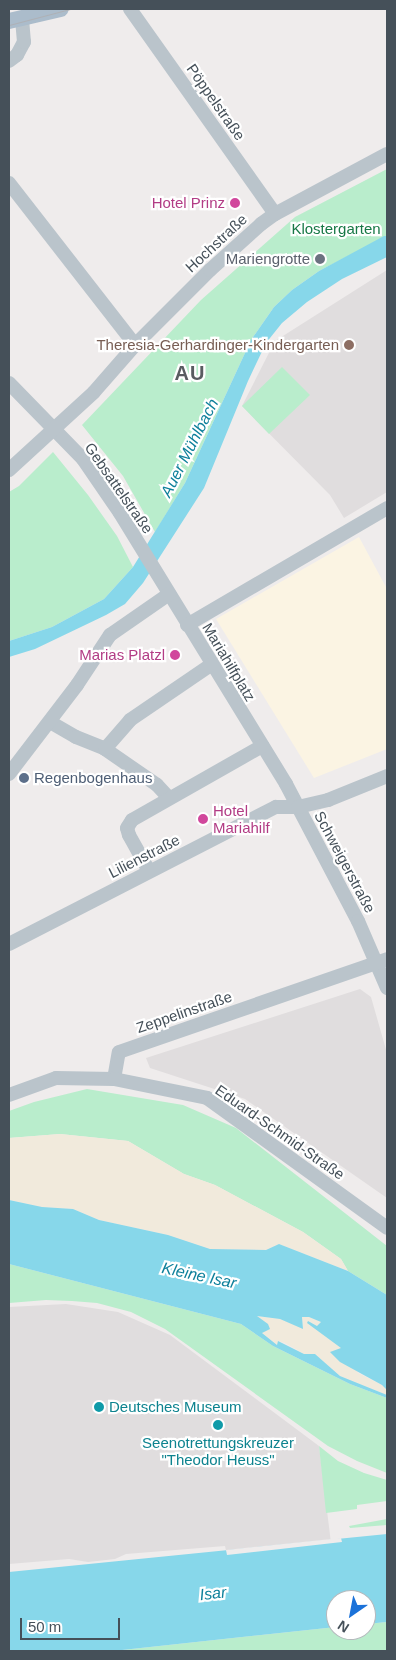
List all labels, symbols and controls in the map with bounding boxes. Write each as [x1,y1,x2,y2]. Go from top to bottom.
street label: Pöppelstraße [183,60,249,144]
place label: Hotel Prinz [152,194,225,212]
marker: Hotel Prinz [229,197,241,209]
street label: Hochstraße [182,210,250,276]
park label: Klostergarten [291,220,381,238]
place label: Mariengrotte [226,250,310,268]
marker: Mariengrotte [314,253,326,265]
place label: Theresia-Gerhardinger-Kindergarten [96,336,339,354]
marker: Theresia-Gerhardinger-Kindergarten [343,339,355,351]
district label: AU [174,361,206,385]
water label: Auer Mühlbach [157,396,223,500]
street label: Gebsattelstraße [81,439,157,537]
street label: Mariahilfplatz [199,619,259,705]
place label: Marias Platzl [79,646,165,664]
marker: Marias Platzl [169,649,181,661]
place label: Regenbogenhaus [34,769,152,787]
marker: Regenbogenhaus [18,772,30,784]
place label: Hotel Mariahilf [213,801,270,836]
street label: Schweigerstraße [311,808,379,916]
marker: Hotel Mariahilf [197,813,209,825]
street label: Lilienstraße [105,830,183,882]
street label: Zeppelinstraße [134,987,234,1037]
street label: Eduard-Schmid-Straße [212,1081,348,1183]
water label: Kleine Isar [160,1259,238,1293]
place label: Deutsches Museum [109,1398,242,1416]
marker: Deutsches Museum [93,1401,105,1413]
marker: Seenotrettungskreuzer "Theodor Heuss" [212,1419,224,1431]
place label: Seenotrettungskreuzer "Theodor Heuss" [142,1433,294,1468]
water label: Isar [199,1583,227,1605]
north arrow [326,1590,376,1640]
scale bar [22,1608,122,1640]
text: N [335,1617,352,1636]
text: 50 m [28,1618,61,1635]

